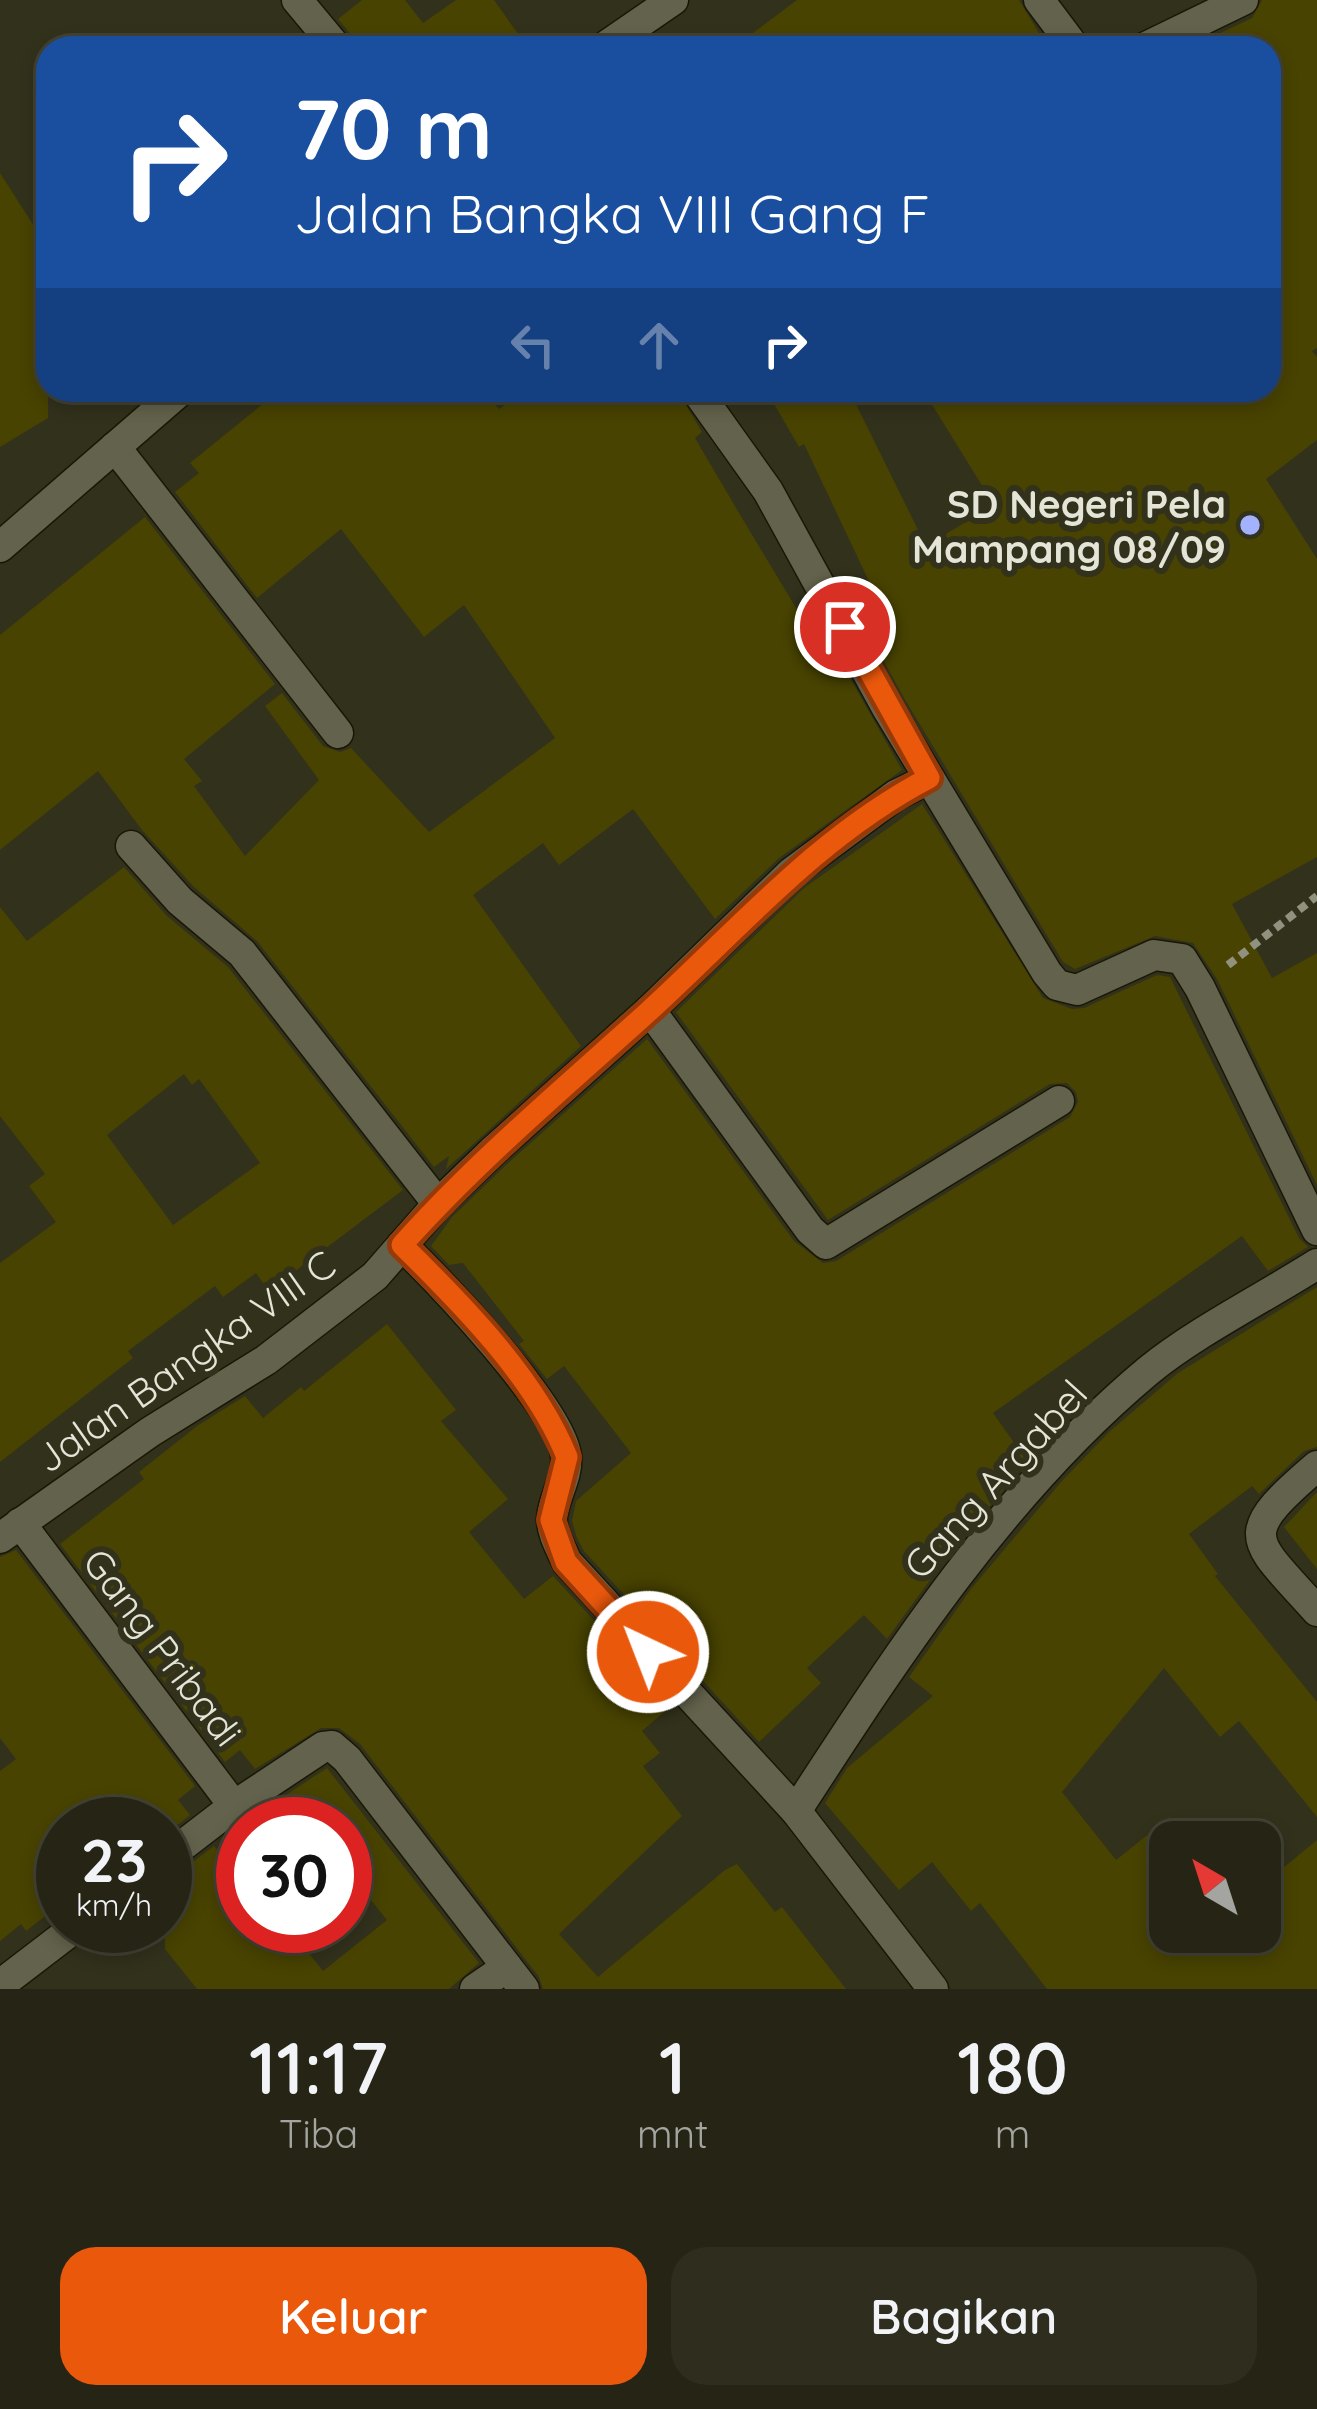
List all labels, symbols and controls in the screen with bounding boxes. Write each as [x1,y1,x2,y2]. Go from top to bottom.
text: 70 m [294,75,493,180]
icon: right [96,84,252,240]
text: Jalan Bangka VIII Gang F [294,179,930,247]
icon: left [500,312,566,378]
icon: ahead [626,312,692,378]
icon: right [752,312,818,378]
place label: SD Negeri Pela Mampang 08/09 [912,479,1226,573]
marker: SD Negeri Pela Mampang 08/09 [1237,512,1263,538]
pin [794,576,896,678]
icon: arrive [812,594,878,660]
street label: Jalan Bangka VIII C [26,1239,344,1483]
street label: Gang Argabel [893,1369,1097,1589]
street label: Gang Pribadi [73,1539,253,1755]
position arrow [585,1589,711,1715]
speed limit sign: 30 [216,1797,372,1953]
north arrow [1149,1821,1281,1953]
map controls [1149,1821,1281,1953]
text: 23 [81,1822,147,1897]
text: km/h [76,1886,152,1924]
text: 11:17 [249,2022,388,2112]
text: 1 [659,2022,686,2112]
text: 180 [957,2022,1068,2112]
text: Tiba [279,2109,358,2158]
text: mnt [637,2109,708,2158]
text: m [995,2109,1030,2158]
button: Keluar [60,2247,647,2385]
button: Bagikan [671,2247,1257,2385]

